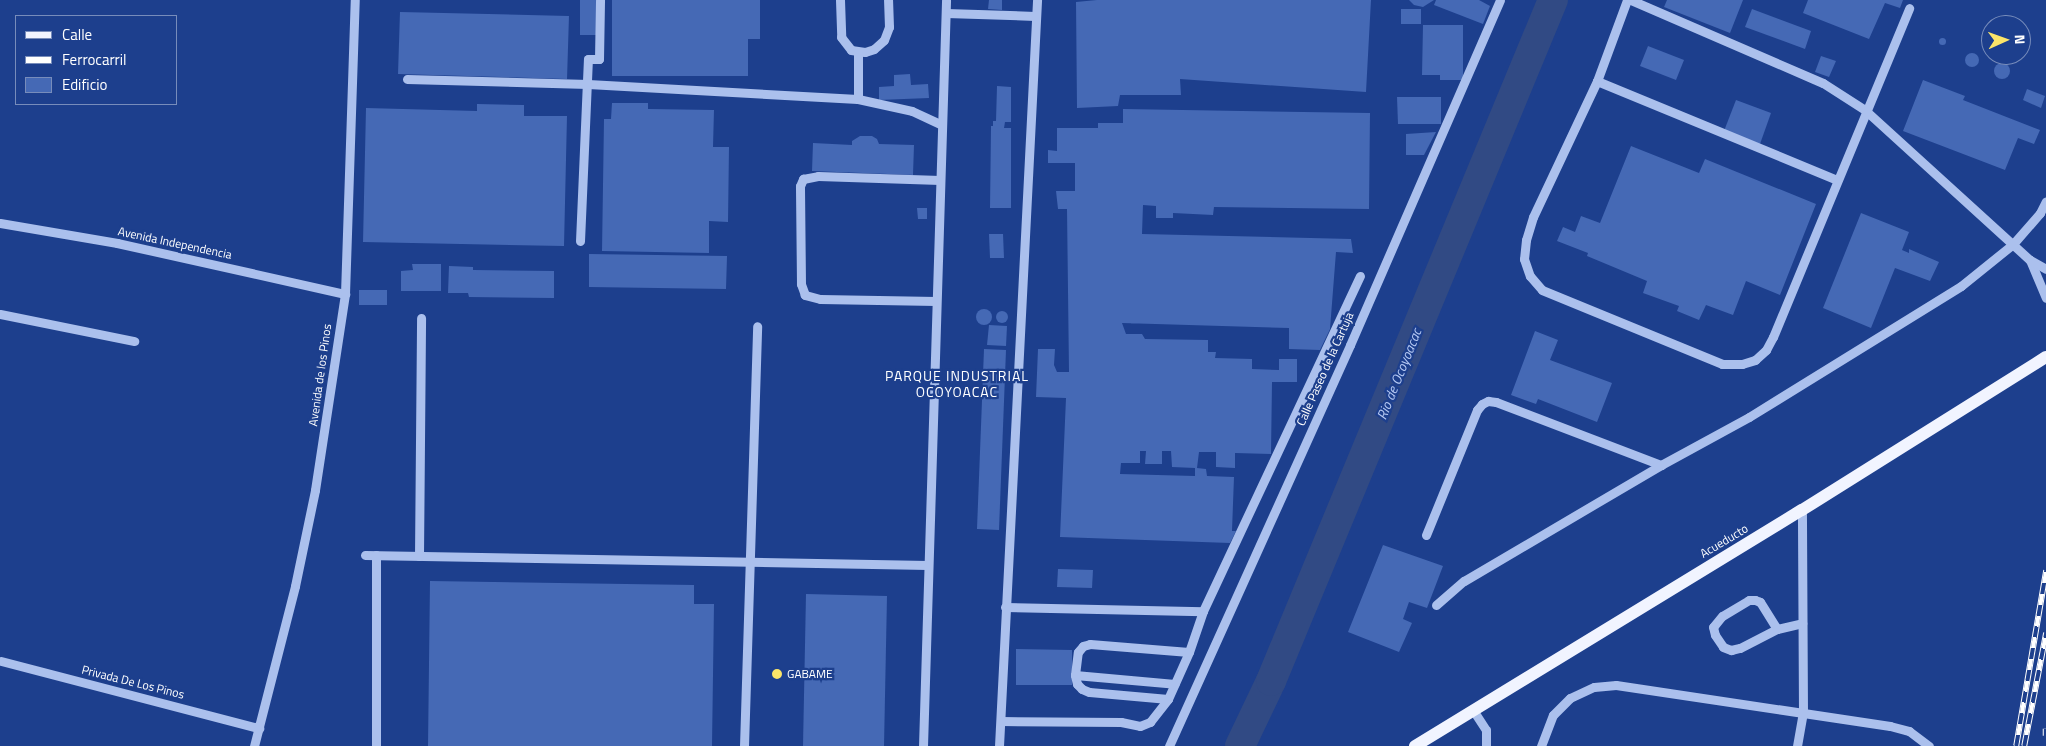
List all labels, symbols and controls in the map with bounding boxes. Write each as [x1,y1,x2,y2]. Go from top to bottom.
legend [15,15,178,105]
north arrow [1981,15,2031,65]
text: Calle [62,23,92,46]
text: N [2010,34,2031,45]
text: Ferrocarril [62,48,127,71]
text: Edificio [62,73,107,96]
street label: Avenida Independencia [117,224,233,262]
street label: Calle Paseo de la Cartuja [1293,310,1357,428]
street label: Avenida de los Pinos [306,323,334,427]
water label: Rio de Ocoyoacac [1373,326,1425,422]
district label: PARQUE INDUSTRIAL OCOYOACAC [883,368,1031,401]
street label: Acueducto [1697,521,1751,561]
street label: Privada De Los Pinos [80,662,186,702]
place label: GABAME [787,667,833,681]
marker: GABAME [771,668,783,680]

